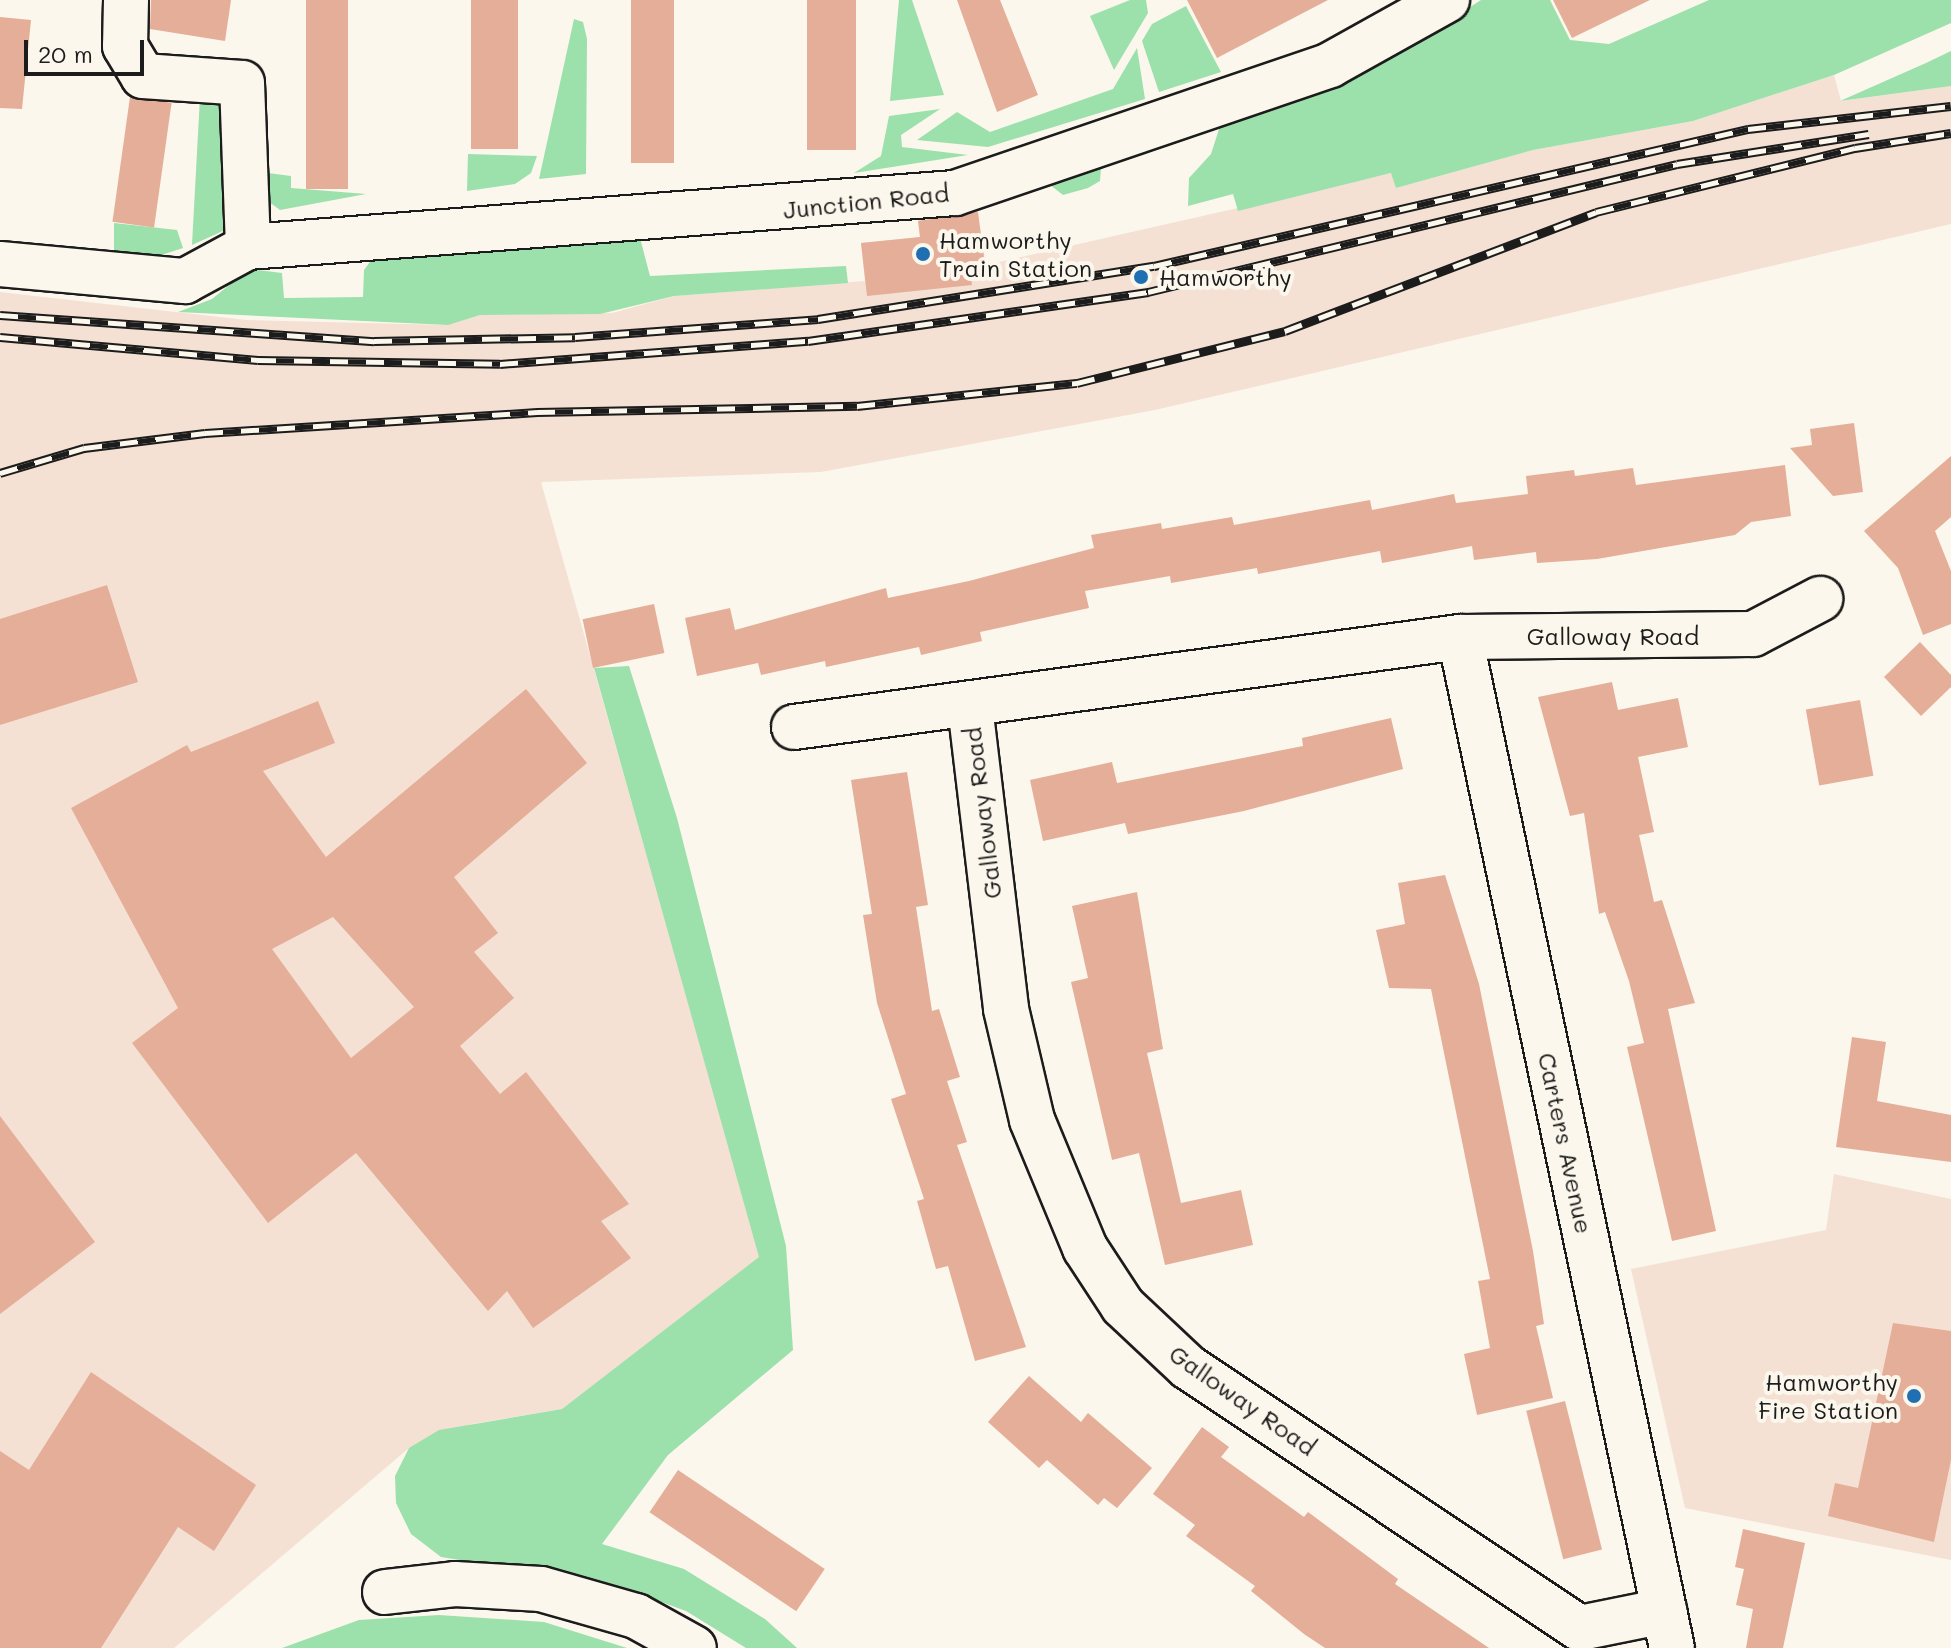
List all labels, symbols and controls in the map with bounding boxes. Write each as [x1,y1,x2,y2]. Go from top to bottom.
scale bar [28,24,148,74]
text: 20 m [38,38,93,69]
street label: Junction Road [782,178,950,224]
place label: Hamworthy Train Station [939,226,1092,282]
marker: Hamworthy Train Station [914,245,932,263]
place label: Hamworthy [1159,263,1292,291]
marker: Hamworthy [1130,266,1152,288]
street label: Galloway Road [1527,622,1699,650]
street label: Galloway Road [957,726,1007,900]
street label: Carters Avenue [1533,1050,1599,1236]
street label: Galloway Road [1164,1339,1322,1461]
place label: Hamworthy Fire Station [1758,1368,1898,1424]
marker: Hamworthy Fire Station [1905,1387,1923,1405]

